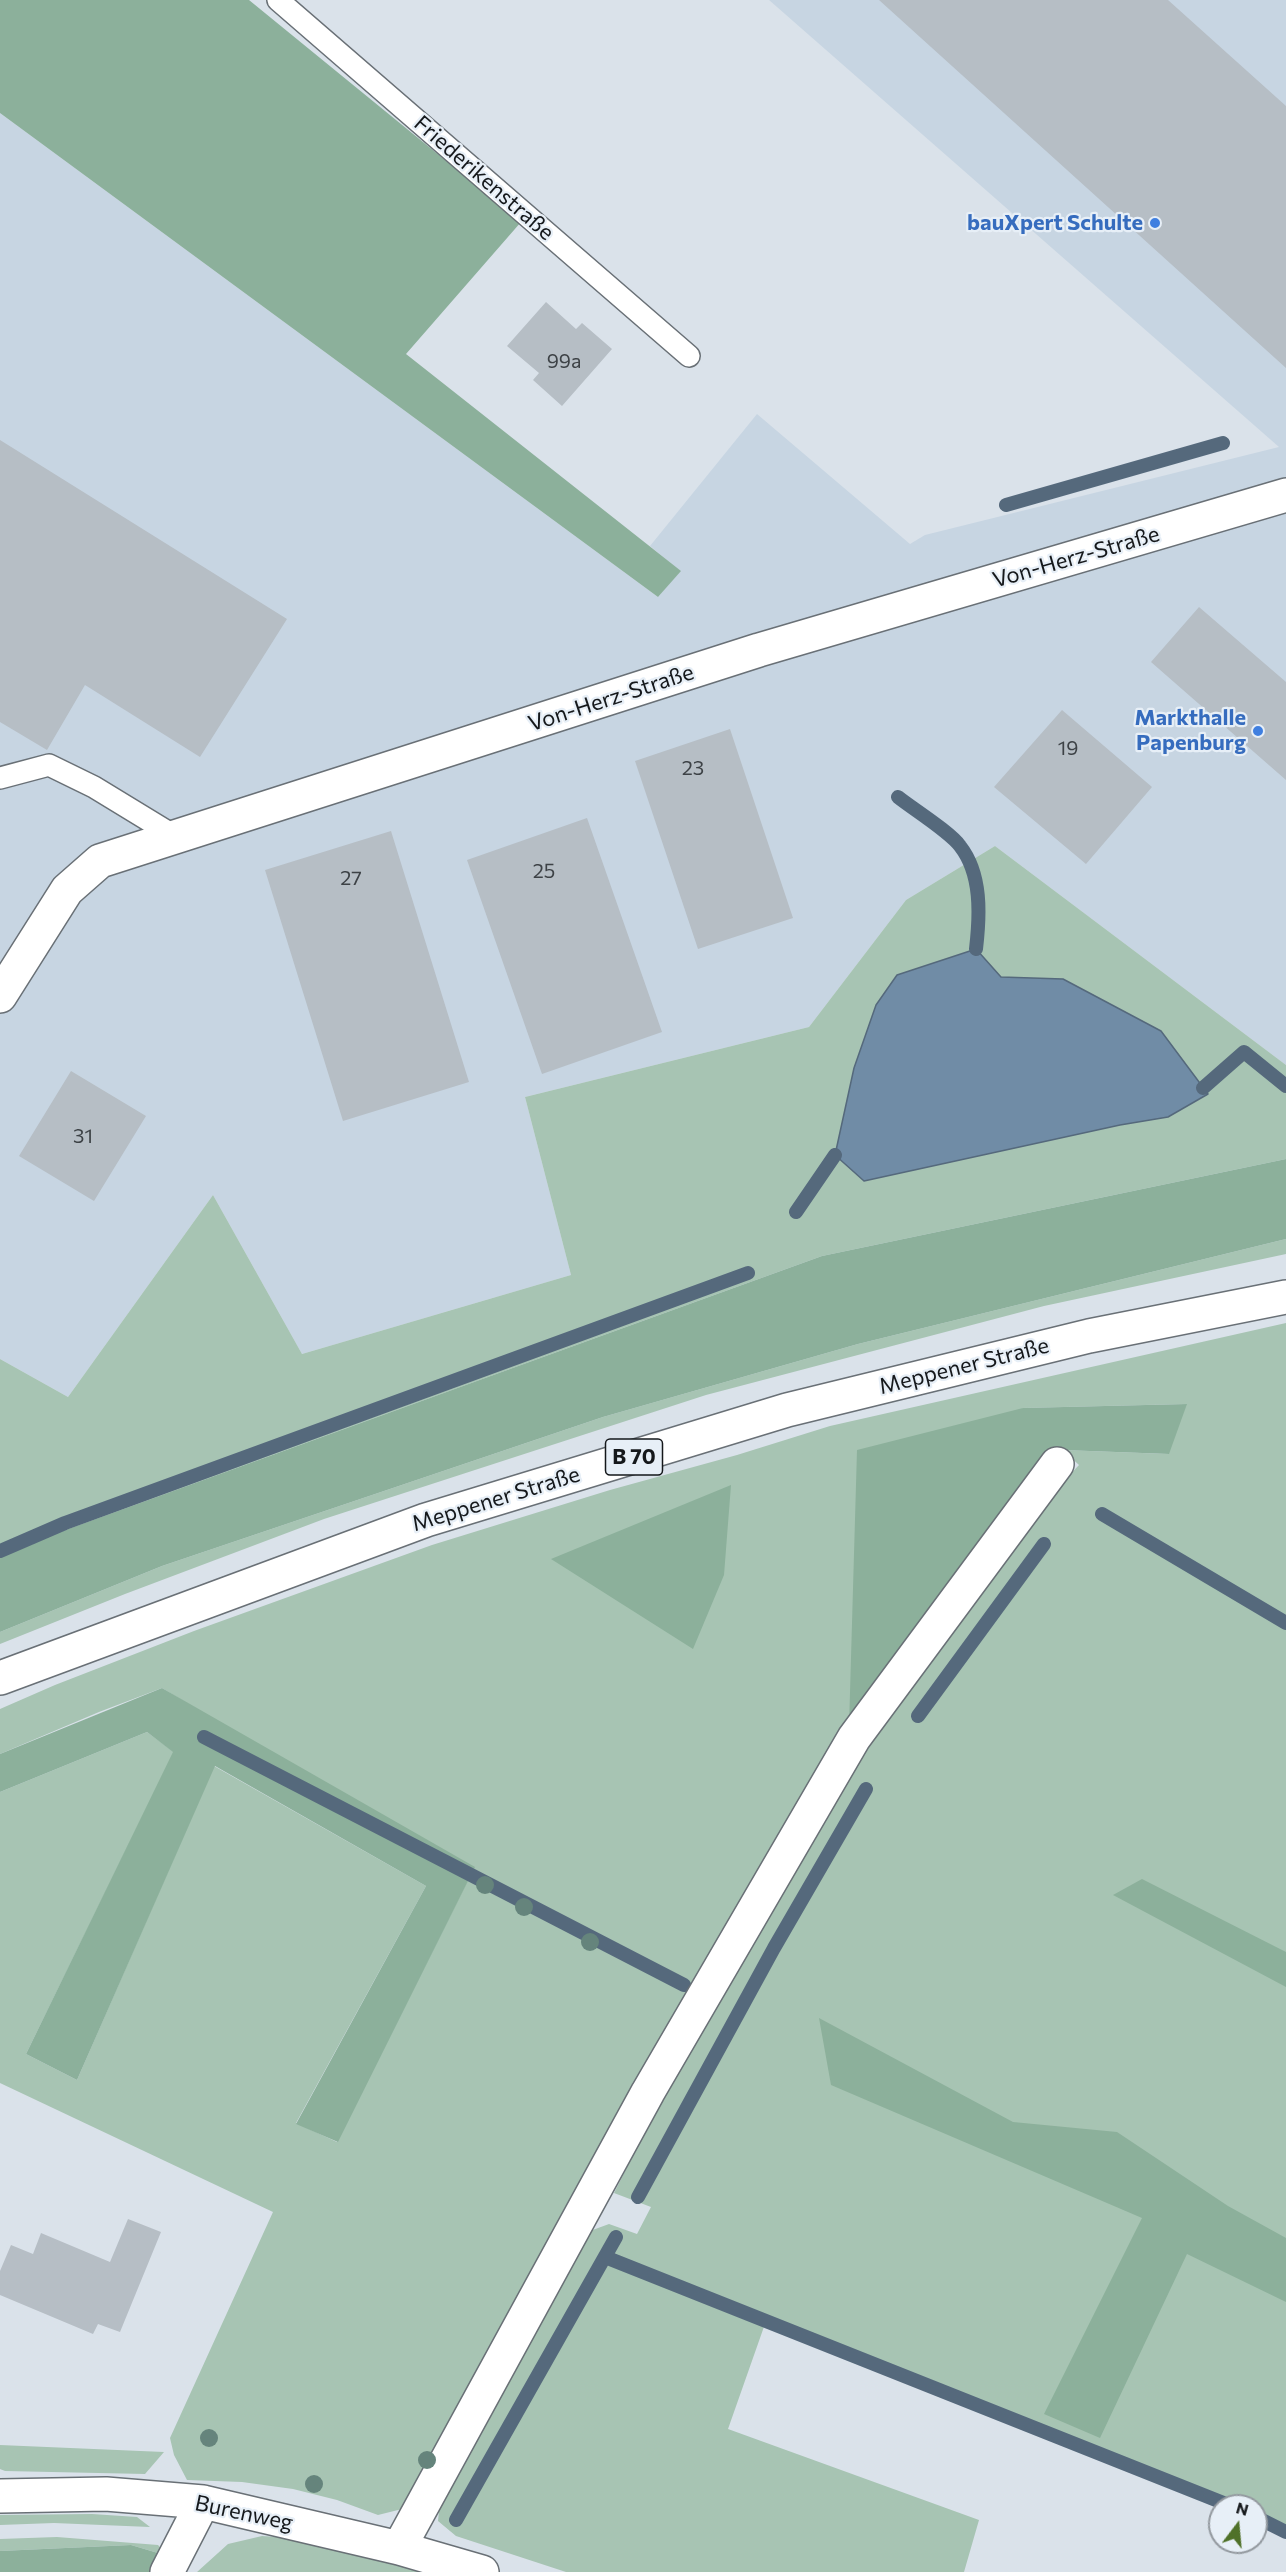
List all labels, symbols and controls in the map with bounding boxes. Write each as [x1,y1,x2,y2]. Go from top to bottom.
street label: Friederikenstraße [409,110,559,246]
place label: bauXpert Schulte [967,210,1143,236]
marker: bauXpert Schulte [1148,216,1162,230]
house number: 99a [547,349,581,373]
street label: Von-Herz-Straße [989,521,1163,593]
street label: Von-Herz-Straße [525,659,697,737]
place label: Markthalle Papenburg [1135,705,1246,756]
marker: Markthalle Papenburg [1251,724,1265,738]
house number: 19 [1058,736,1078,760]
house number: 23 [682,756,704,780]
house number: 25 [533,859,555,883]
house number: 27 [340,866,362,890]
house number: 31 [73,1124,93,1148]
street label: Meppener Straße [876,1332,1052,1400]
road number: B 70 [606,1439,662,1475]
street label: Meppener Straße [409,1461,583,1537]
street label: Burenweg [193,2490,295,2536]
north arrow [1208,2494,1268,2554]
text: N [1234,2497,1251,2519]

